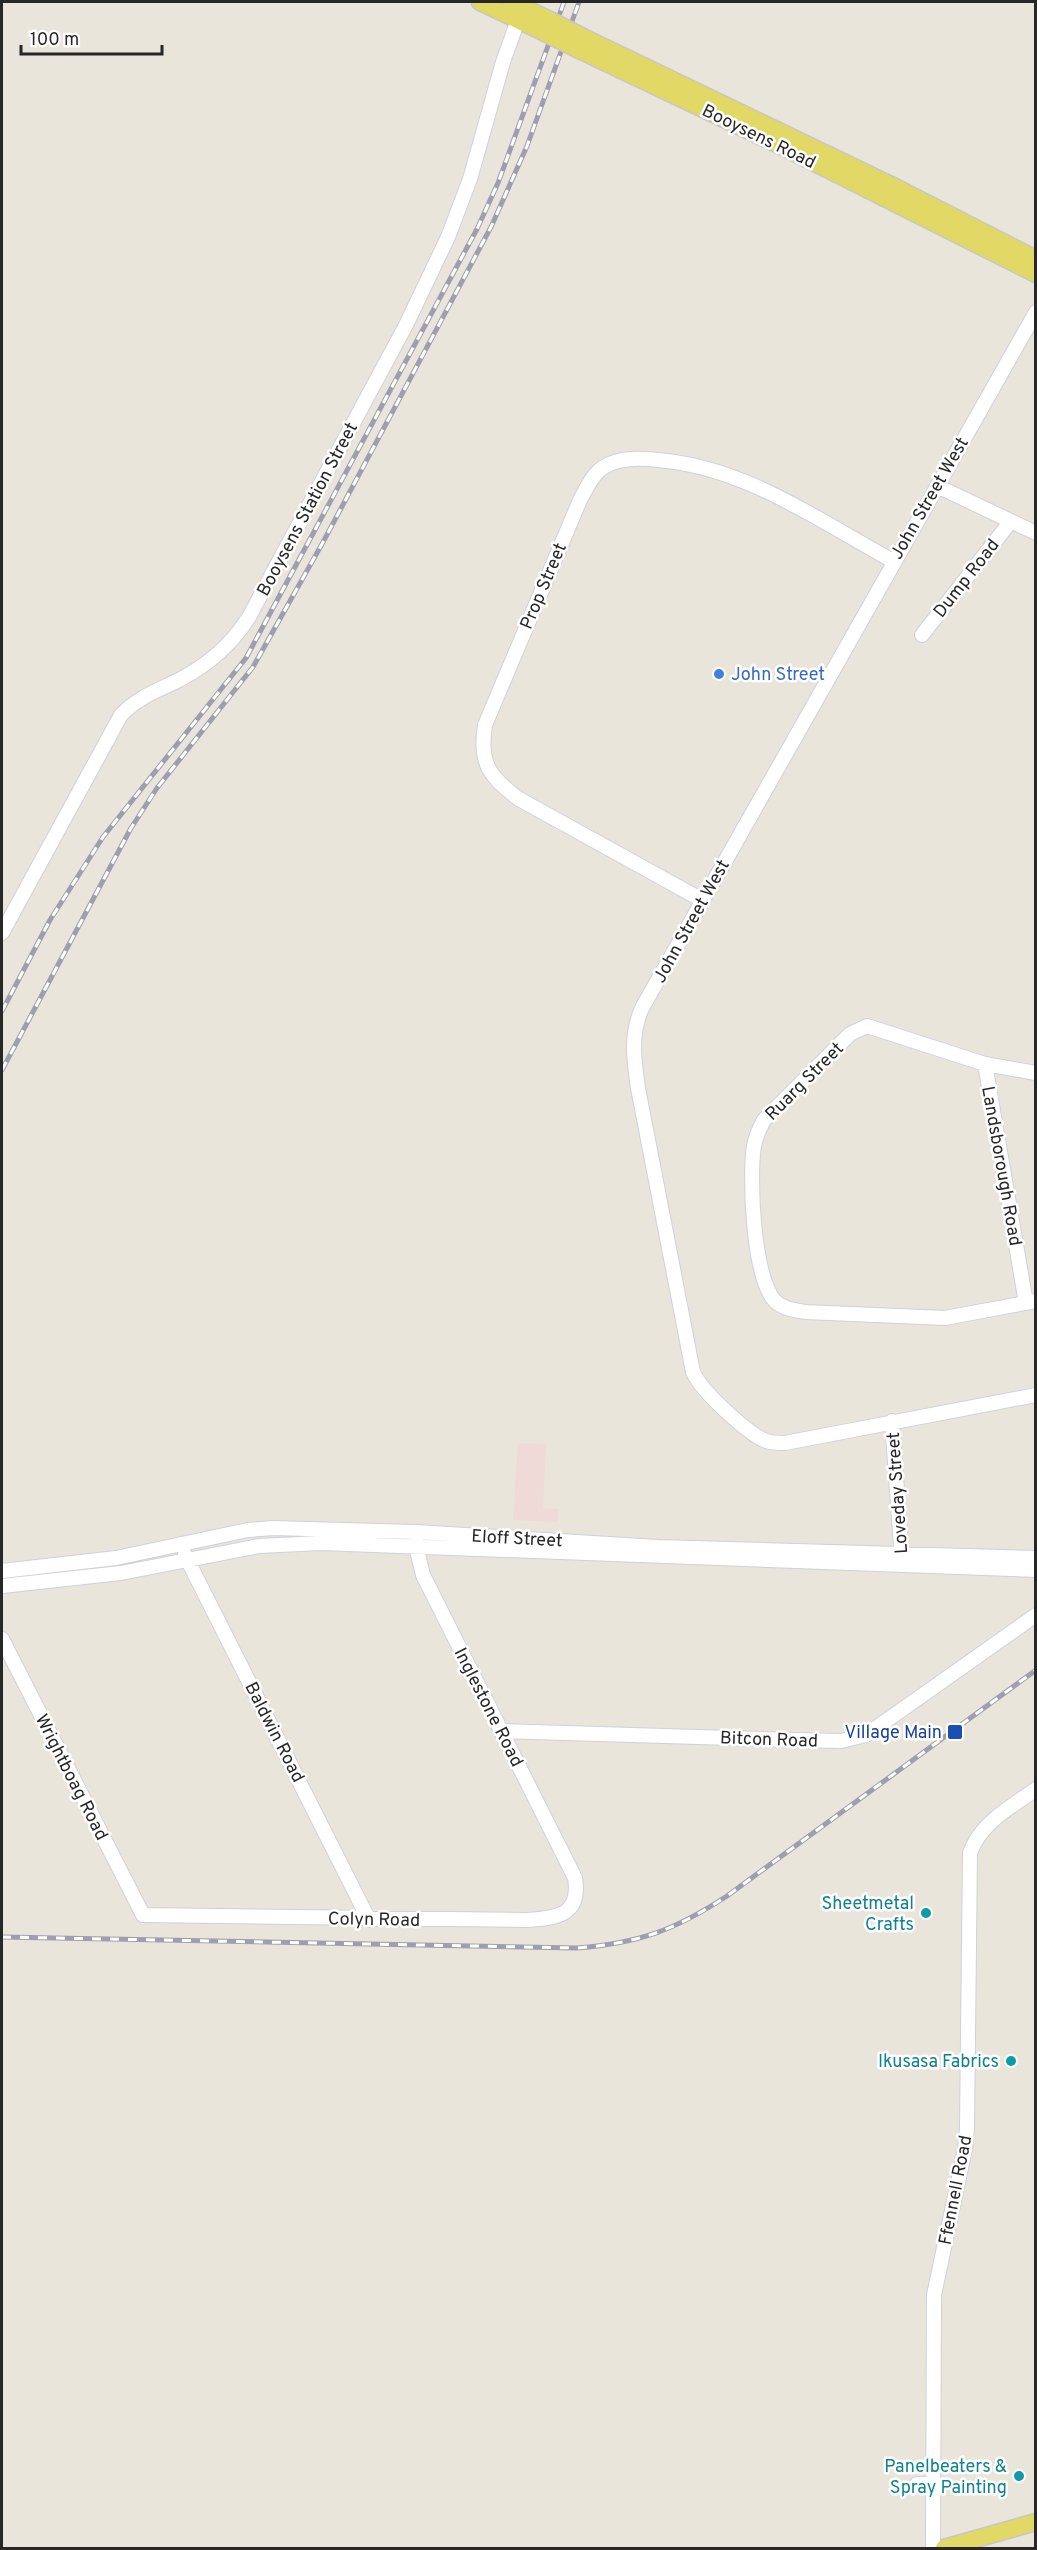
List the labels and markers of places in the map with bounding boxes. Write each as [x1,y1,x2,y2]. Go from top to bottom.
place label: John Street [731,664,825,687]
marker: John Street [712,667,726,681]
place label: Village Main [844,1722,942,1745]
marker: Village Main [946,1723,964,1741]
place label: Sheetmetal Crafts [821,1893,914,1937]
marker: Sheetmetal Crafts [919,1906,933,1920]
place label: Ikusasa Fabrics [878,2051,999,2074]
marker: Ikusasa Fabrics [1004,2054,1018,2068]
place label: Panelbeaters & Spray Painting [884,2456,1007,2500]
marker: Panelbeaters & Spray Painting [1012,2469,1026,2483]

